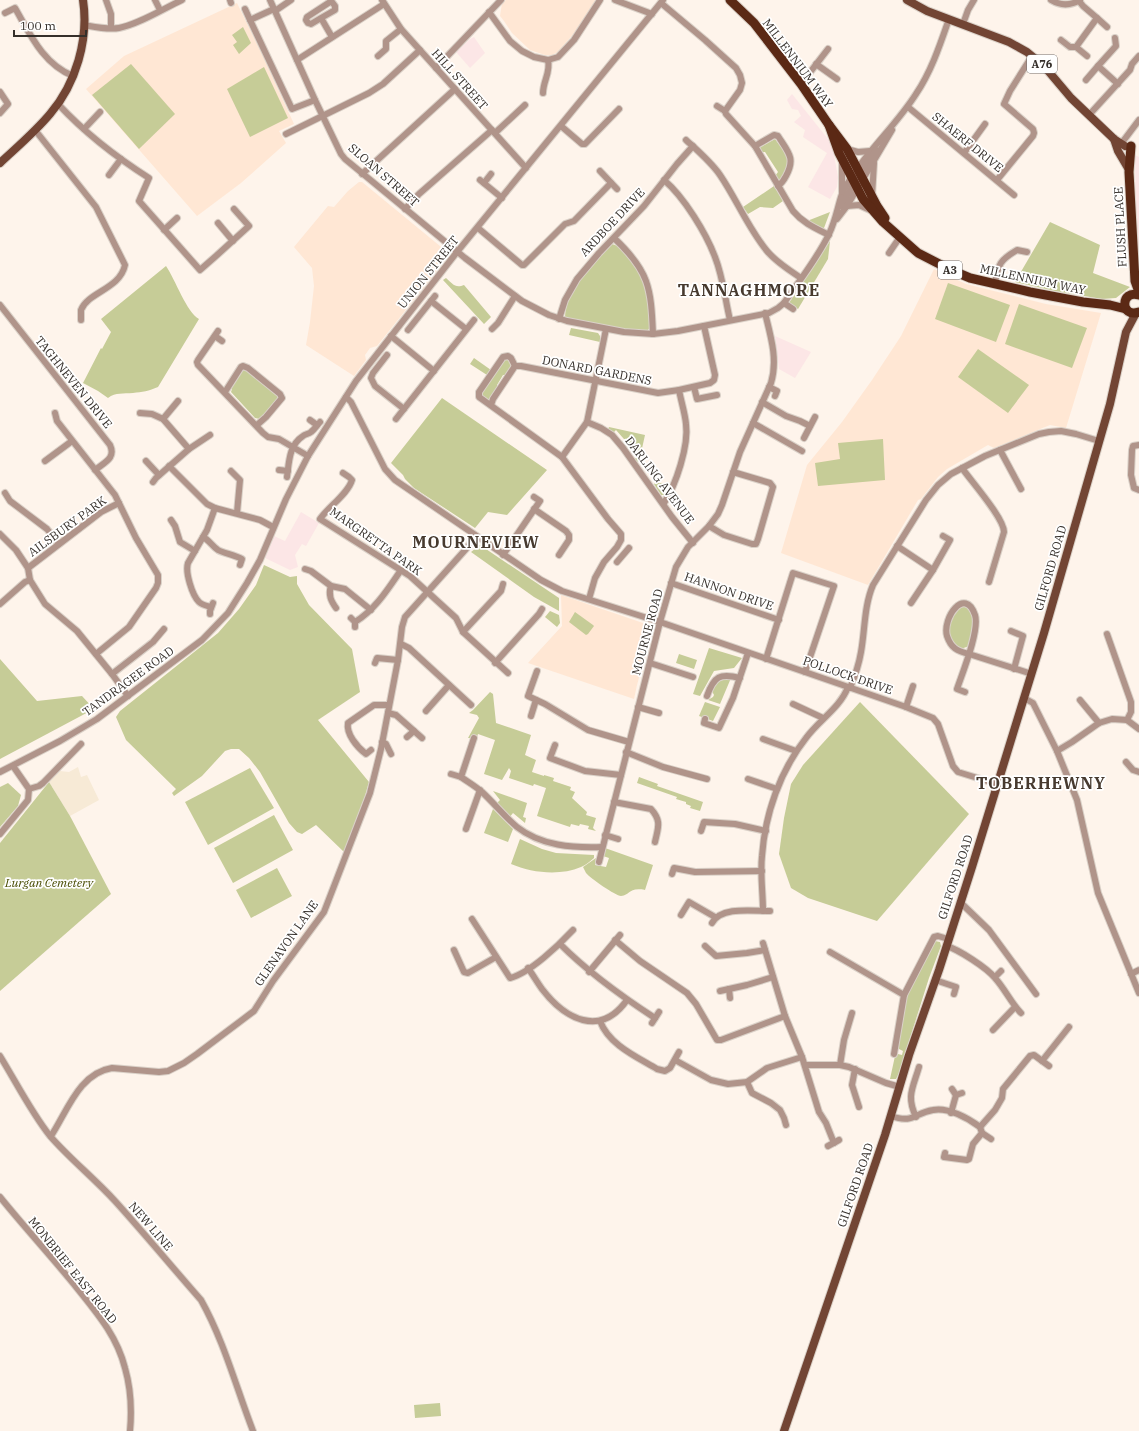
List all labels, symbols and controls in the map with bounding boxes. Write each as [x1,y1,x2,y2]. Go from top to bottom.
scale bar [14,12,86,38]
street label: MILLENNIUM WAY [760,15,837,111]
text: 100 m [20,18,56,33]
street label: HILL STREET [429,46,491,113]
road number: A76 [1027,55,1057,73]
street label: SHAERF DRIVE [929,109,1007,175]
street label: SLOAN STREET [346,140,422,210]
street label: ARDBOE DRIVE [576,185,648,259]
street label: FLUSH PLACE [1110,186,1130,268]
street label: UNION STREET [394,233,462,311]
street label: MILLENNIUM WAY [979,260,1088,298]
road number: A3 [938,261,962,279]
district label: TANNAGHMORE [678,280,820,300]
street label: TAGHNEVEN DRIVE [32,333,116,431]
street label: DONARD GARDENS [541,352,653,388]
street label: DARLING AVENUE [622,433,698,527]
street label: AILSBURY PARK [25,492,110,559]
street label: MARGRETTA PARK [327,504,425,579]
street label: GILFORD ROAD [1031,524,1069,612]
district label: MOURNEVIEW [412,532,540,552]
street label: HANNON DRIVE [682,569,776,613]
street label: MOURNE ROAD [628,587,666,677]
street label: TANDRAGEE ROAD [79,643,177,719]
street label: POLLOCK DRIVE [801,653,895,697]
district label: TOBERHEWNY [976,773,1106,793]
street label: GILFORD ROAD [934,833,976,921]
park label: Lurgan Cemetery [4,875,95,890]
street label: GLENAVON LANE [251,897,321,989]
street label: GILFORD ROAD [834,1141,876,1229]
street label: NEW LINE [126,1199,176,1253]
street label: MONBRIEF EAST ROAD [25,1214,121,1326]

